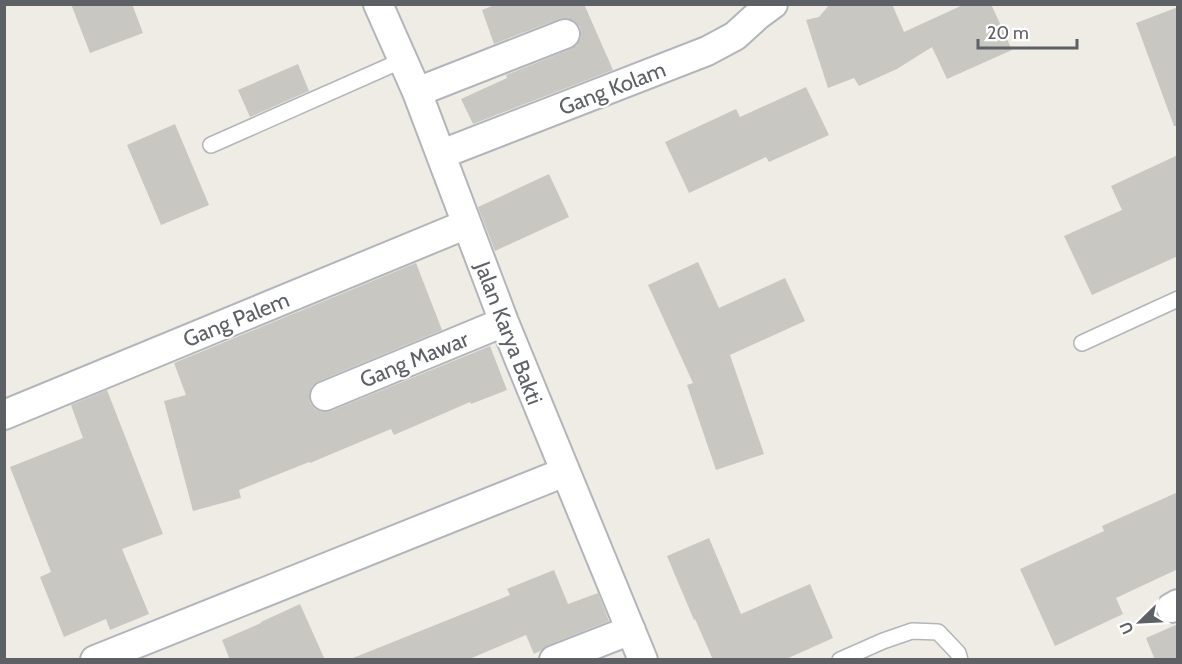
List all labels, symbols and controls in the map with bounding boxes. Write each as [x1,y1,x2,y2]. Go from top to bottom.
scale bar [978,12,1077,50]
text: 20 m [987,22,1029,44]
street label: Gang Kolam [555,56,669,121]
street label: Jalan Karya Bakti [469,257,548,409]
street label: Gang Palem [179,286,293,353]
street label: Gang Mawar [356,325,473,394]
north arrow [1110,592,1170,652]
text: U [1116,619,1138,637]

